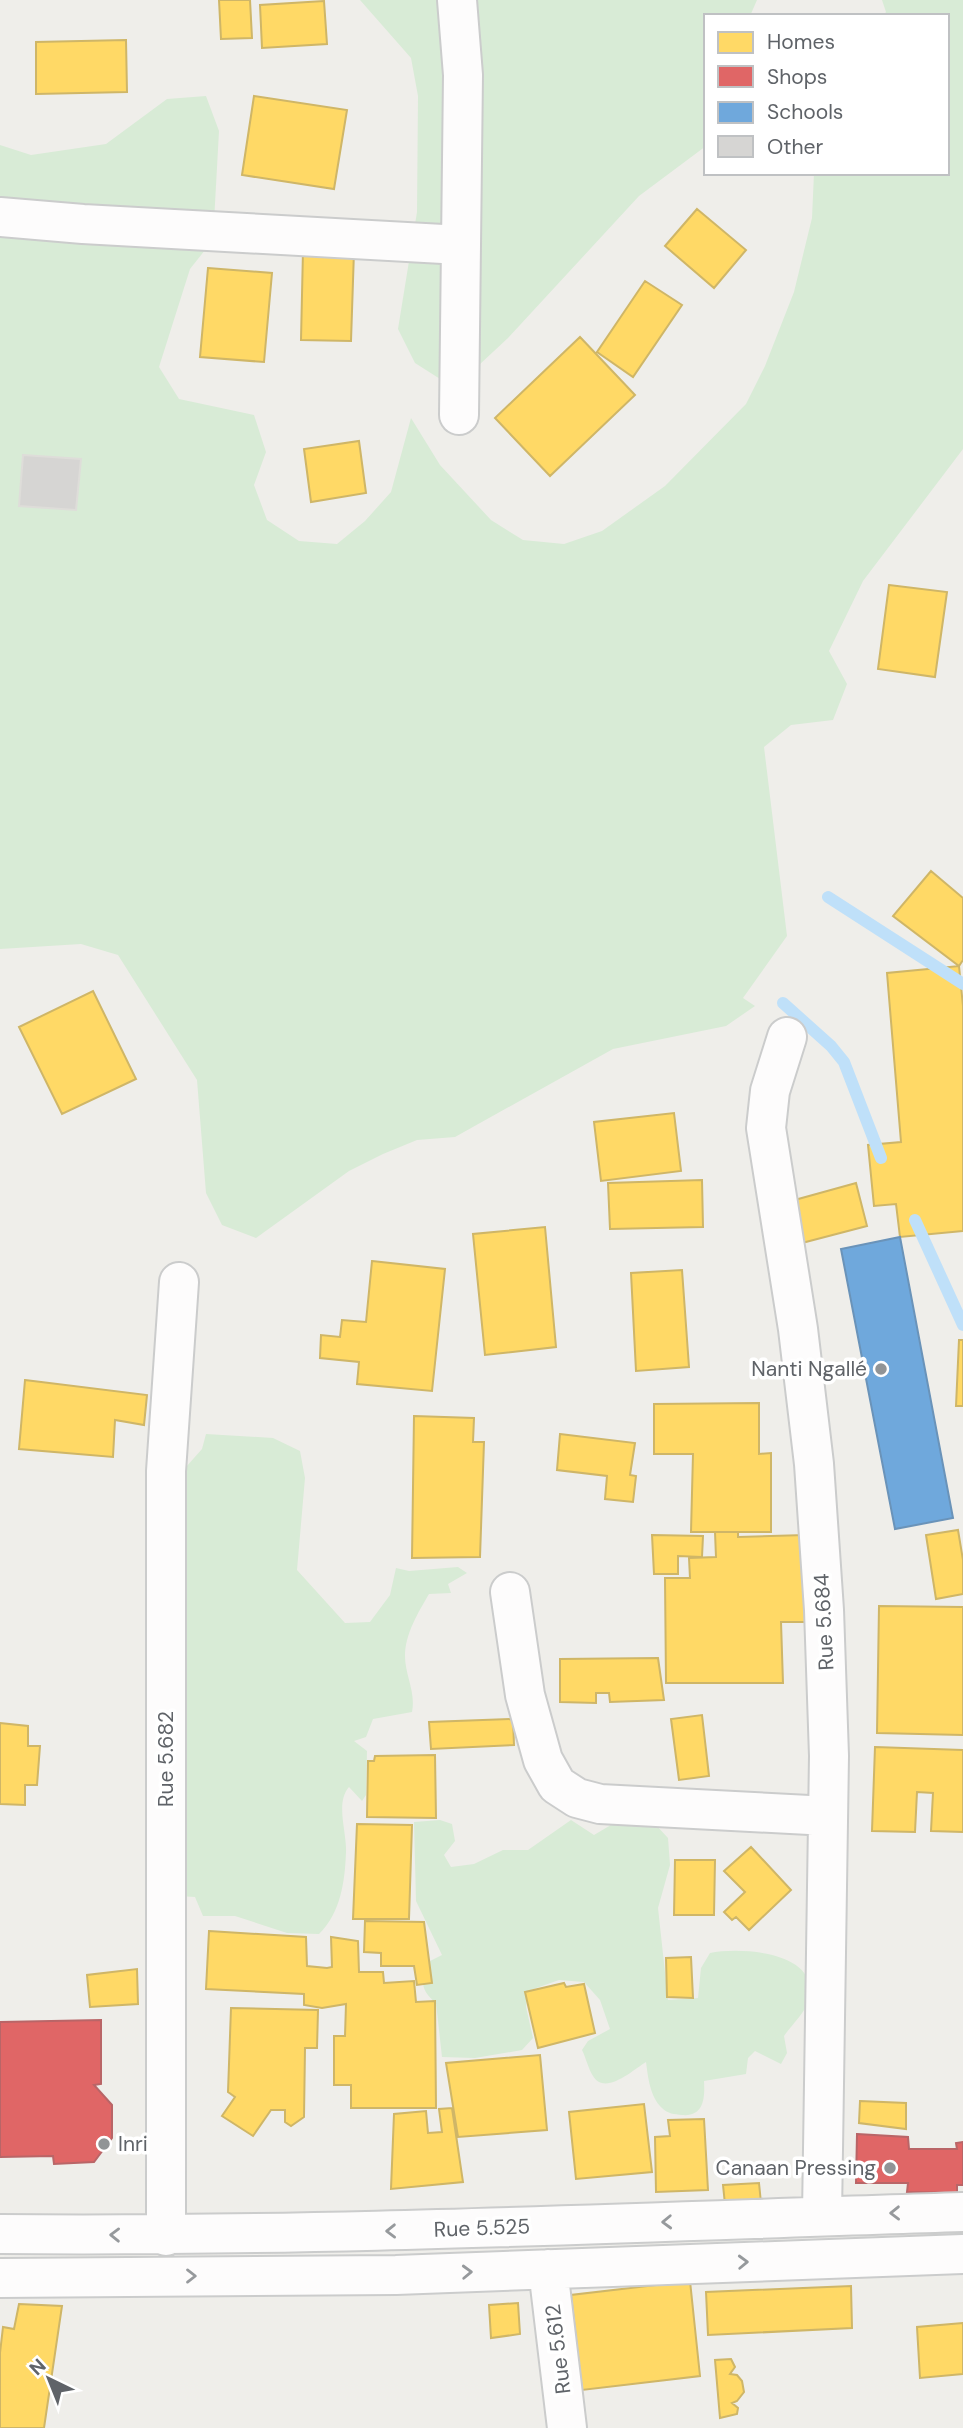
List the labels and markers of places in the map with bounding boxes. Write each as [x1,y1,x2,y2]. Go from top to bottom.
place label: Nanti Ngallé [751,1355,867,1383]
marker: Nanti Ngallé [873,1361,889,1377]
place label: Inri [118,2130,148,2158]
marker: Inri [96,2136,112,2152]
place label: Canaan Pressing [716,2154,876,2182]
marker: Canaan Pressing [882,2160,898,2176]

